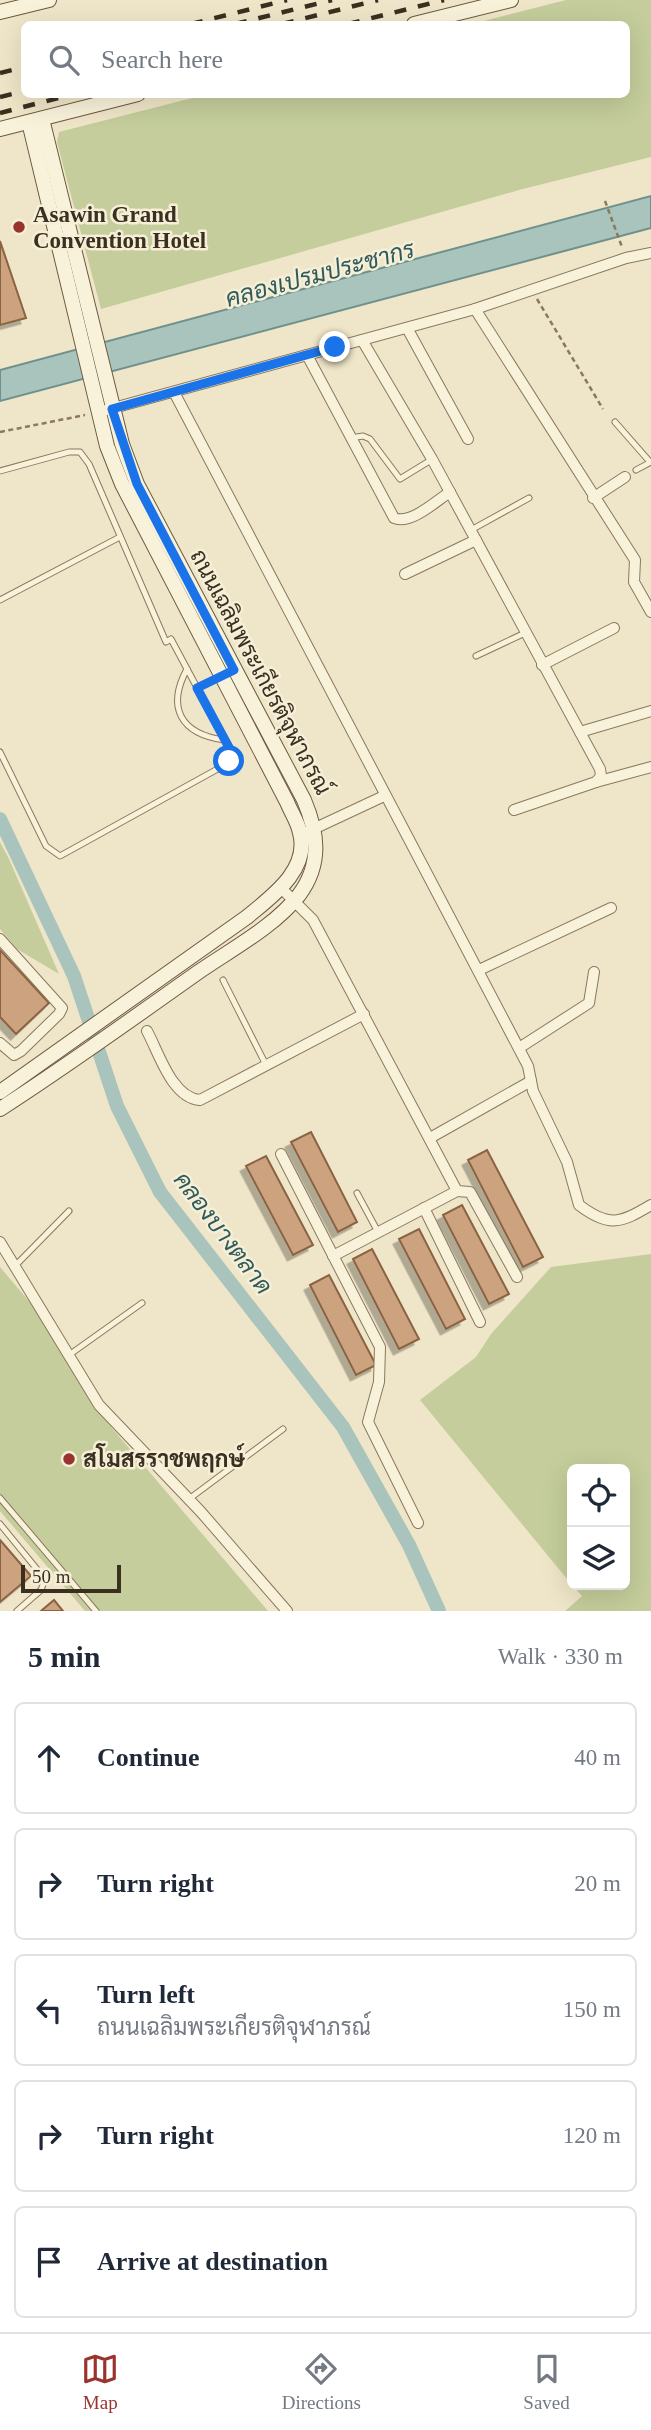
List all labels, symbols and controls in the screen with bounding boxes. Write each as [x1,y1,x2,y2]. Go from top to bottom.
search box [21,21,630,98]
icon: search [45,41,83,79]
text: Search here [101,45,223,74]
place label: Asawin Grand Convention Hotel [33,202,206,253]
marker: Asawin Grand Convention Hotel [11,219,27,235]
water label: คลองเปรมประชากร [223,236,419,312]
route end [319,331,350,362]
street label: ถนนเฉลิมพระเกียรติจุฬาภรณ์ [183,544,339,800]
route start [213,745,244,776]
water label: คลองบางตลาด [169,1167,277,1299]
place label: สโมสรราชพฤกษ์ [83,1443,246,1473]
marker: สโมสรราชพฤกษ์ [61,1451,77,1467]
map controls [567,1464,630,1590]
button: locate [567,1464,630,1527]
button: layers [567,1527,630,1590]
scale bar [21,1562,121,1594]
text: 50 m [32,1566,71,1587]
text: 5 min [28,1640,101,1673]
text: Walk · 330 m [498,1644,623,1669]
icon: ahead [30,1739,68,1777]
text: Continue [97,1743,200,1772]
text: 40 m [574,1745,621,1770]
icon: right [30,1865,68,1903]
text: Turn right [97,1869,214,1898]
text: 20 m [574,1871,621,1896]
text: Turn left [97,1980,195,2009]
icon: left [30,1991,68,2029]
text: 150 m [563,1997,621,2022]
text: ถนนเฉลิมพระเกียรติจุฬาภรณ์ [97,2015,371,2040]
icon: right [30,2117,68,2155]
text: Turn right [97,2121,214,2150]
text: 120 m [563,2123,621,2148]
icon: arrive [30,2243,68,2281]
text: Arrive at destination [97,2247,328,2276]
tab: Map [81,2350,119,2414]
tab: Directions [282,2350,361,2414]
tab: Saved [523,2350,570,2414]

